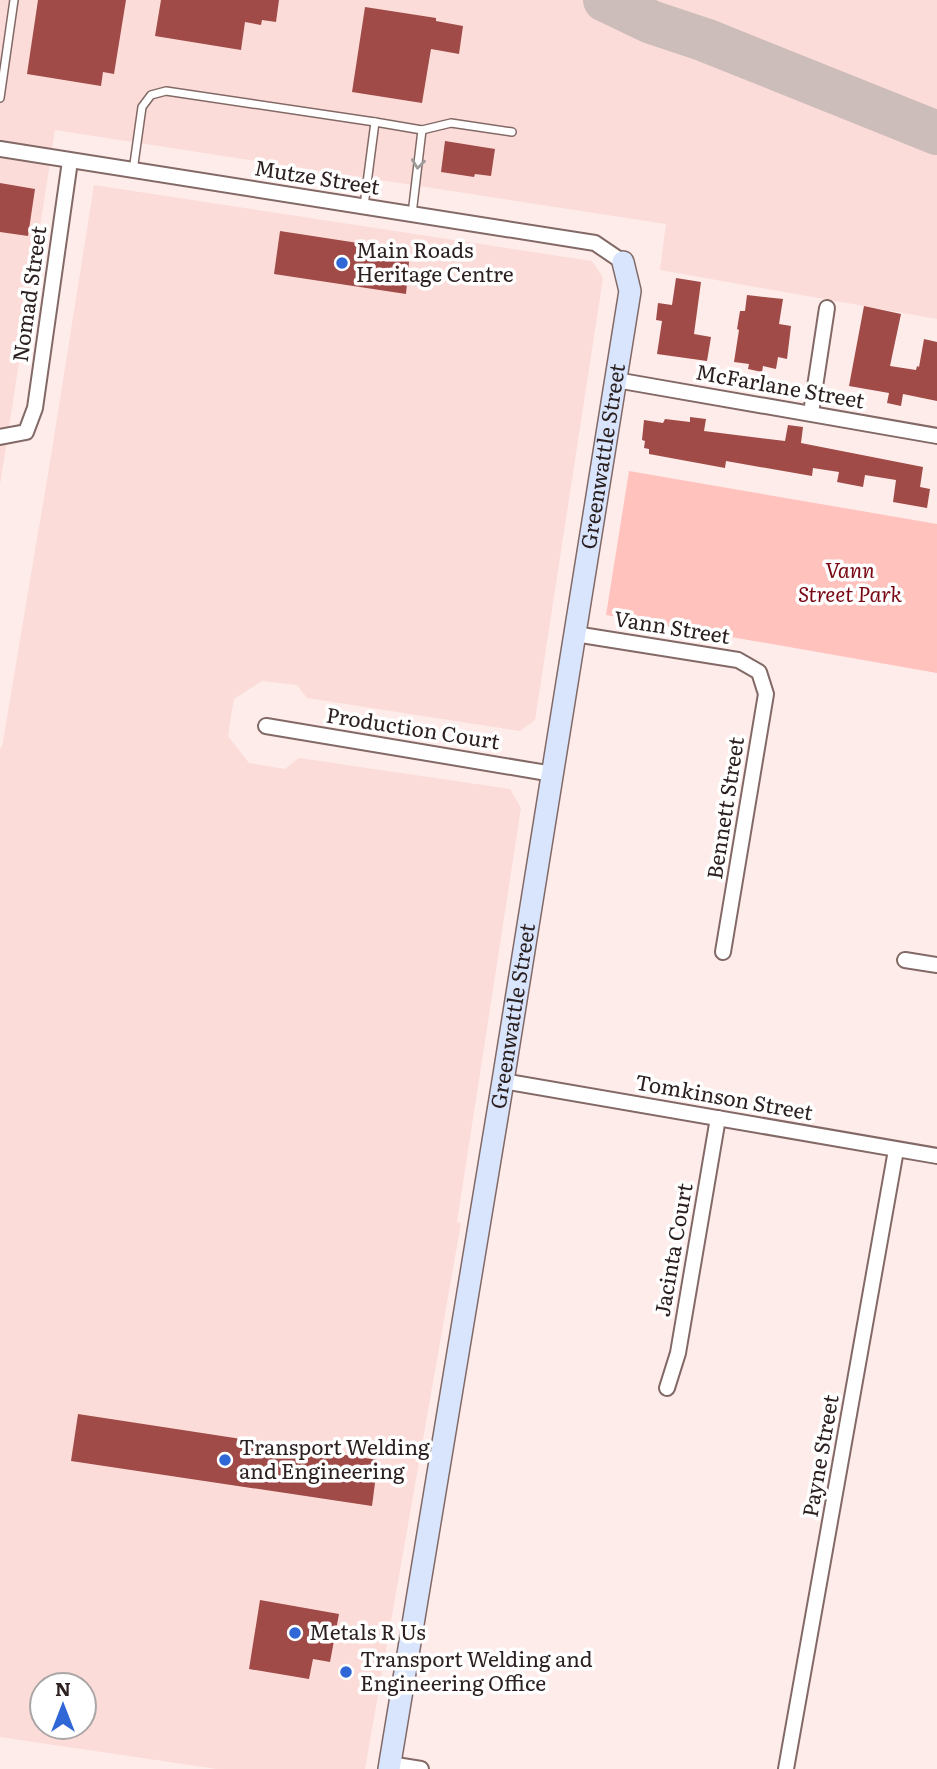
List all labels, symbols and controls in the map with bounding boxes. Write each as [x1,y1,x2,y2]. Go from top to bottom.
street label: Mutze Street [252,150,383,201]
one-way arrow [411,158,426,169]
street label: Nomad Street [3,223,52,364]
place label: Main Roads Heritage Centre [356,233,514,288]
marker: Main Roads Heritage Centre [334,255,350,271]
street label: McFarlane Street [694,354,868,415]
street label: Greenwattle Street [571,360,631,551]
park label: Vann Street Park [798,553,902,608]
street label: Vann Street [612,601,733,650]
street label: Production Court [324,698,503,756]
street label: Bennett Street [697,734,750,881]
street label: Greenwattle Street [481,920,541,1111]
street label: Tomkinson Street [633,1065,816,1126]
street label: Jacinta Court [645,1180,699,1319]
street label: Payne Street [793,1391,845,1519]
place label: Transport Welding and Engineering [239,1430,430,1485]
marker: Transport Welding and Engineering [217,1452,233,1468]
place label: Metals R Us [309,1615,426,1646]
marker: Metals R Us [287,1625,303,1641]
place label: Transport Welding and Engineering Office [360,1642,593,1697]
marker: Transport Welding and Engineering Office [338,1664,354,1680]
north arrow [28,1671,98,1741]
text: N [55,1674,71,1702]

